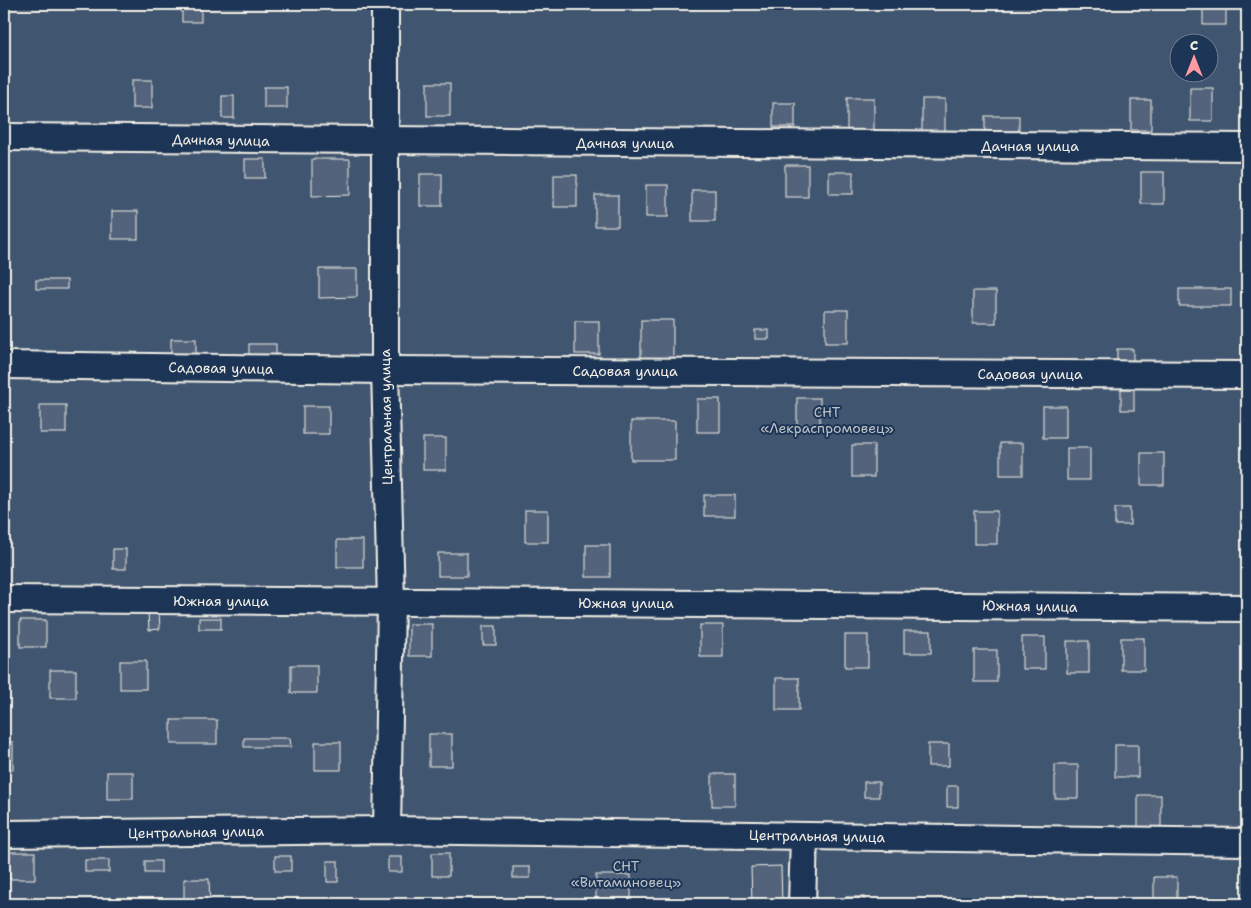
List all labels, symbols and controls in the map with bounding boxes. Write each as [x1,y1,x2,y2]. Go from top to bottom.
north arrow [1168,32,1218,82]
text: С [1190,36,1198,54]
street label: Дачная улица [172,130,270,150]
street label: Дачная улица [576,134,674,152]
street label: Дачная улица [981,137,1079,155]
street label: Центральная улица [376,348,396,485]
street label: Садовая улица [168,358,274,378]
street label: Садовая улица [572,362,678,380]
street label: Садовая улица [977,365,1083,383]
park label: СНТ «Лекраспромовец» [760,403,894,437]
street label: Южная улица [173,592,269,610]
street label: Южная улица [578,594,674,612]
street label: Южная улица [982,596,1078,616]
street label: Центральная улица [128,822,265,842]
street label: Центральная улица [749,826,886,846]
park label: СНТ «Витаминовец» [571,857,681,891]

